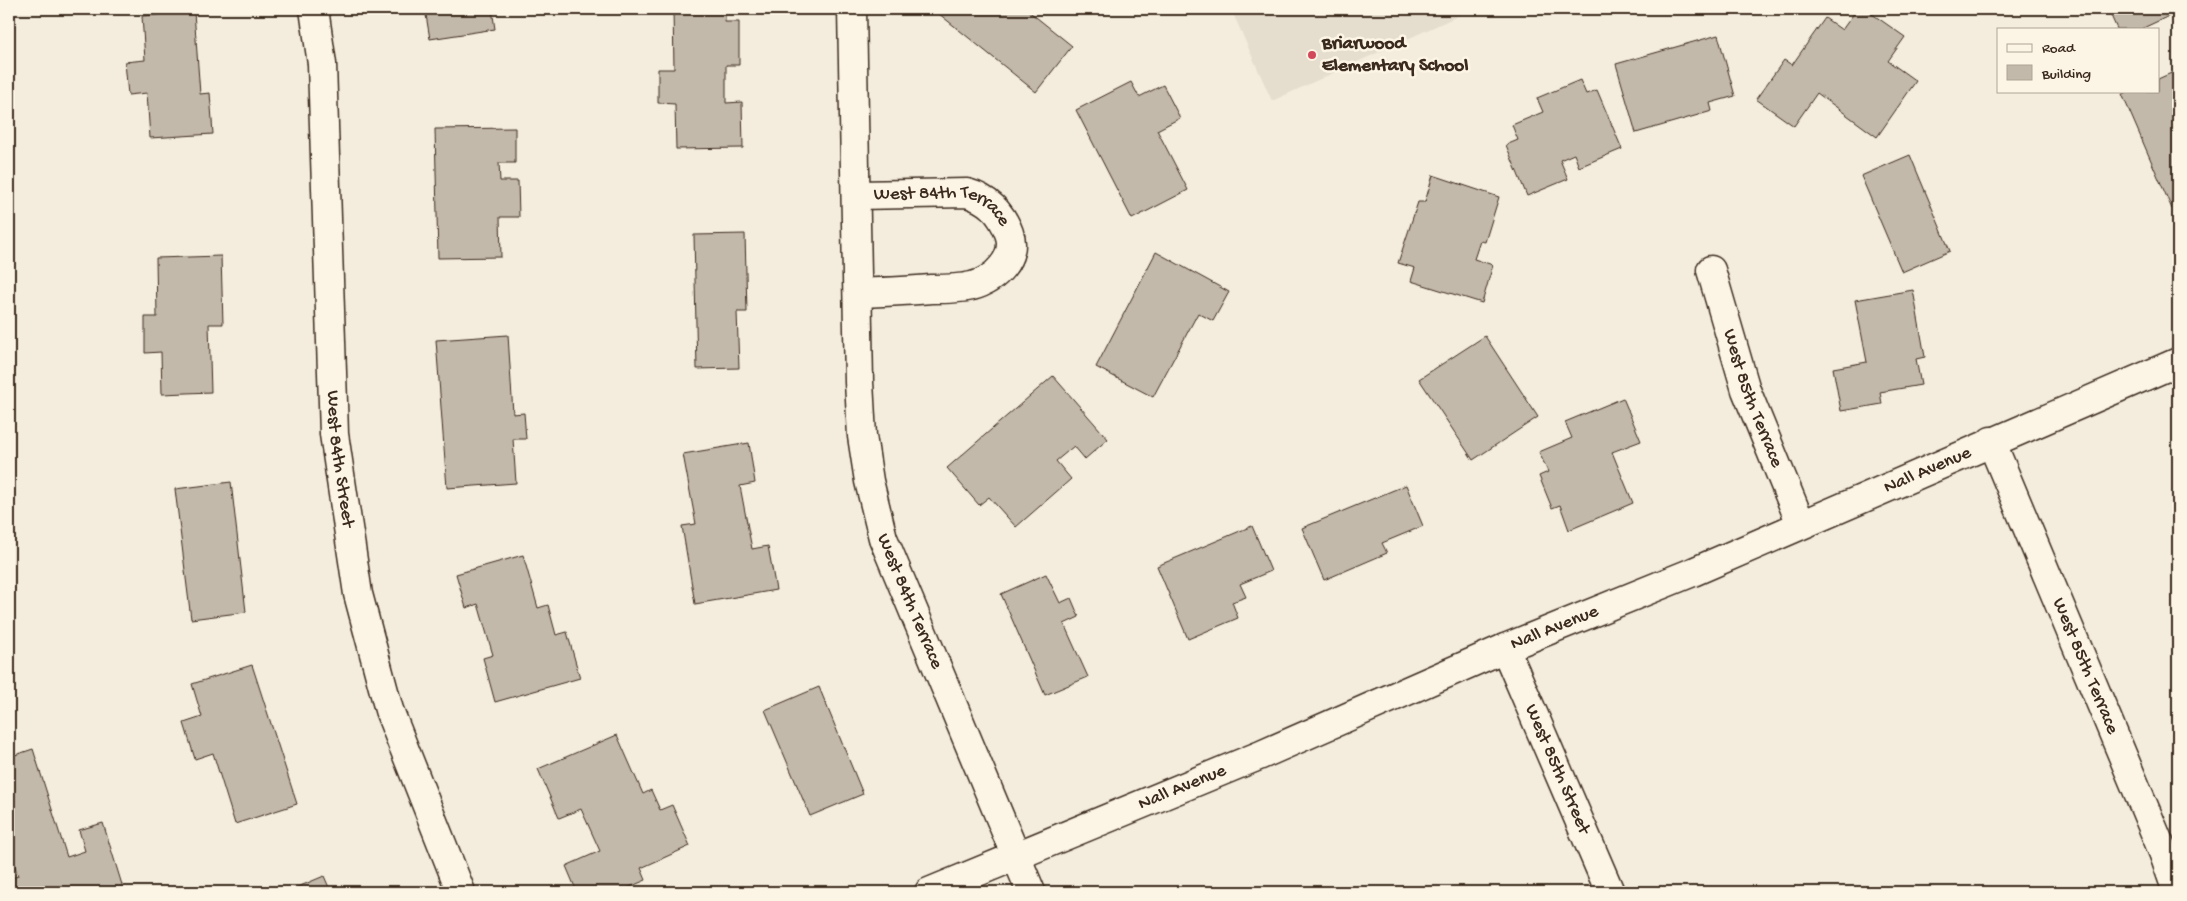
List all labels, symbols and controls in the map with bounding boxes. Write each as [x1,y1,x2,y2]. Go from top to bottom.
legend [1997,28,2160,92]
place label: Briarwood Elementary School [1321,33,1468,78]
text: Road [2042,40,2076,58]
marker: Briarwood Elementary School [1306,49,1318,61]
text: Building [2041,66,2091,84]
street label: West 84th Terrace [873,181,1015,231]
street label: West 85th Terrace [1717,327,1788,471]
street label: West 84th Street [321,390,360,531]
street label: Nall Avenue [1880,441,1975,499]
street label: West 84th Terrace [871,530,948,673]
street label: West 85th Terrace [2046,594,2124,738]
street label: Nall Avenue [1507,600,1602,656]
street label: West 85th Street [1519,701,1596,840]
street label: Nall Avenue [1135,759,1230,816]

